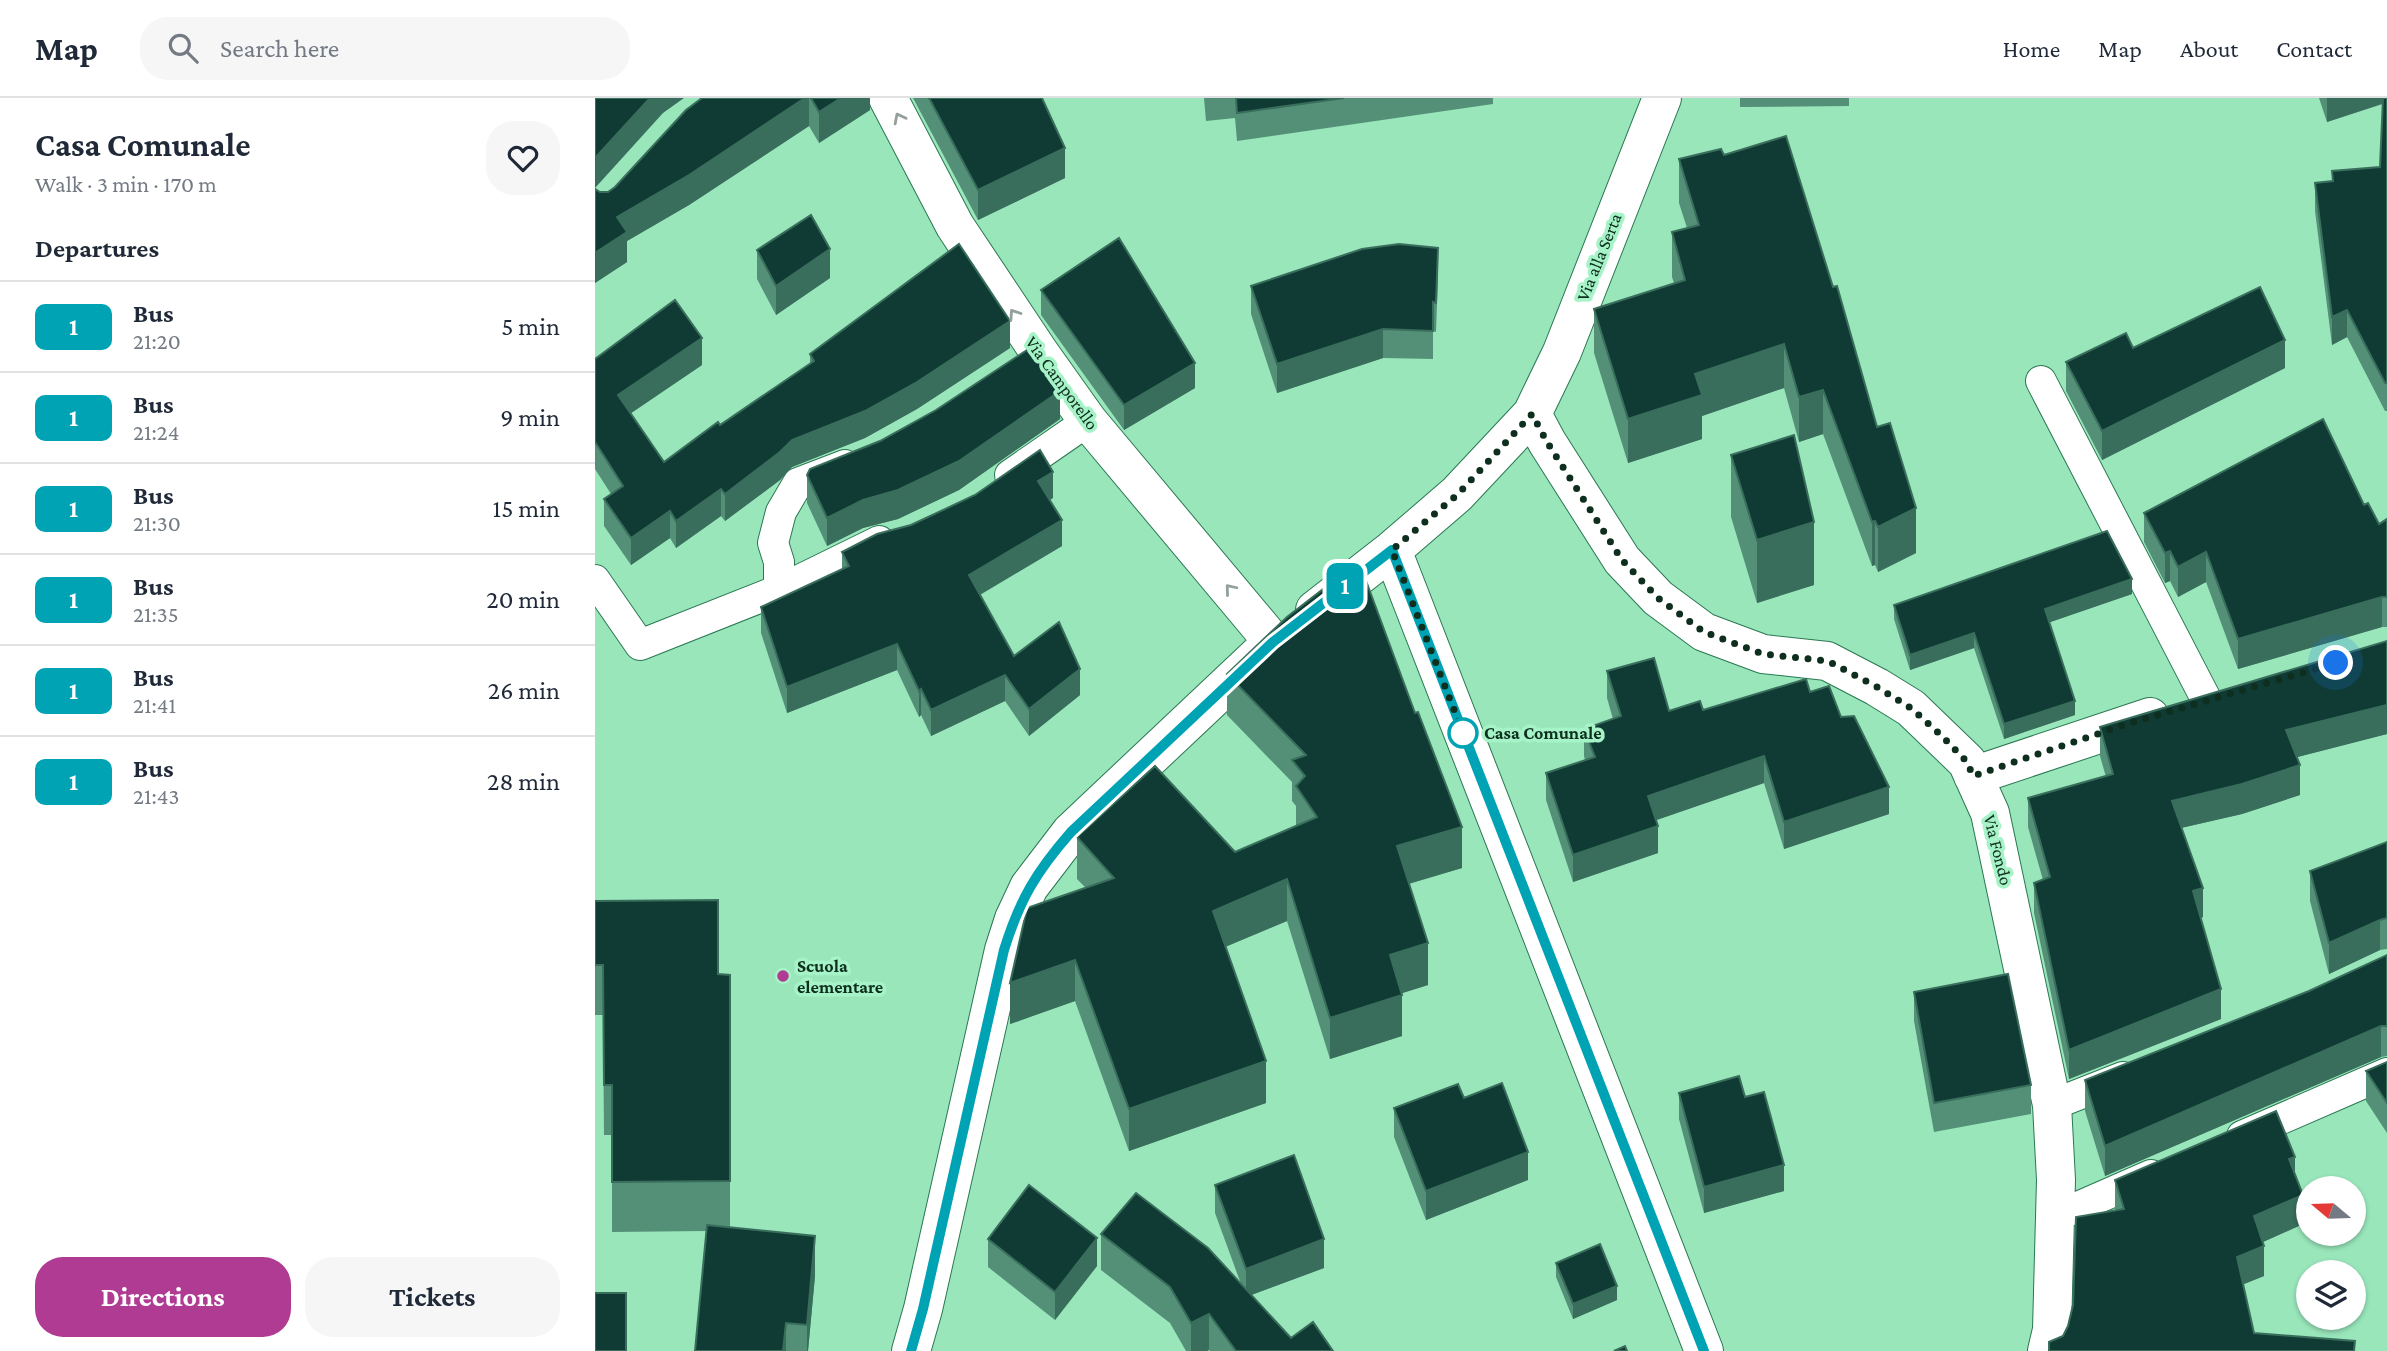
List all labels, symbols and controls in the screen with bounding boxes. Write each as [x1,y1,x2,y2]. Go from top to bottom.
search box [140,17,630,80]
icon: search [164,29,202,67]
text: Map [35,30,98,67]
text: Search here [220,34,339,63]
text: Home [2003,35,2060,62]
text: Map [2098,35,2142,62]
text: About [2180,35,2238,62]
text: Contact [2276,35,2352,62]
one-way arrow [894,113,908,125]
button: heart [486,121,560,195]
text: Casa Comunale [35,126,251,163]
text: Walk · 3 min · 170 m [35,171,217,197]
street label: Via alla Serta [1572,210,1626,304]
text: Departures [35,234,159,263]
text: Bus [133,299,174,328]
one-way arrow [1009,309,1022,322]
text: 5 min [501,312,560,341]
text: 1 [69,313,78,340]
text: 21:20 [133,328,181,354]
street label: Via Camporello [1021,332,1103,434]
text: Bus [133,390,174,419]
text: 9 min [500,403,560,432]
text: 1 [69,404,78,431]
text: 21:24 [133,419,180,445]
text: Bus [133,481,174,510]
text: 15 min [493,494,560,523]
text: 1 [69,495,78,522]
text: 21:30 [133,510,181,536]
line badge: 1 [1322,563,1368,609]
text: Bus [133,572,174,601]
text: 1 [1341,572,1349,599]
text: 20 min [486,585,560,614]
one-way arrow [1225,585,1238,597]
text: 1 [69,586,78,613]
text: 21:35 [133,601,179,627]
your location [2318,645,2353,680]
text: Bus [133,663,174,692]
text: 26 min [488,676,560,705]
text: 1 [69,677,78,704]
text: 21:41 [133,692,176,718]
marker: Casa Comunale [1448,718,1478,748]
place label: Casa Comunale [1484,723,1602,743]
text: Bus [133,754,174,783]
text: 28 min [487,767,560,796]
text: 1 [69,768,78,795]
text: 21:43 [133,783,179,809]
street label: Via Fondo [1980,813,2016,887]
place label: Scuola elementare [797,956,883,997]
marker: Scuola elementare [775,968,791,984]
north arrow [2296,1176,2366,1246]
map controls [2296,1176,2366,1330]
button: Directions [35,1257,291,1337]
button: Tickets [305,1257,560,1337]
button: layers [2296,1260,2366,1330]

